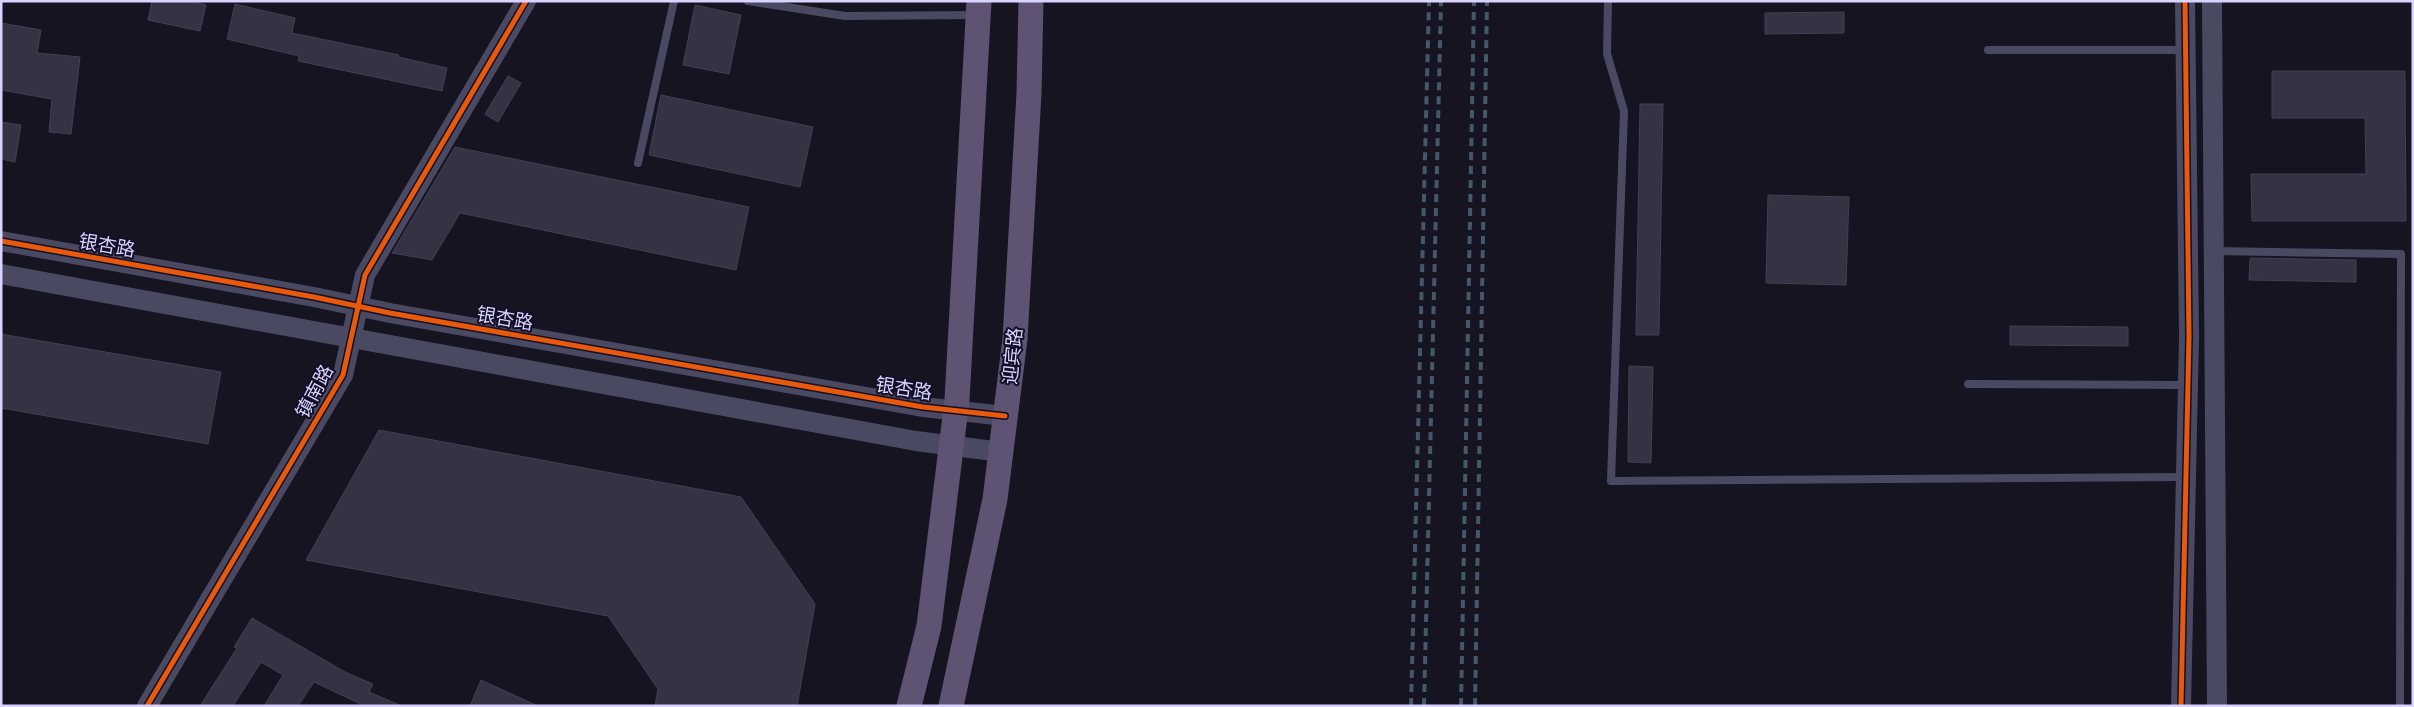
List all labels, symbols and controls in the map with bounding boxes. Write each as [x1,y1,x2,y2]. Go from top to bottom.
street label: 银杏路 [77,230,137,261]
street label: 银杏路 [475,303,535,334]
street label: 迎宾路 [999,327,1026,386]
street label: 镇南路 [292,361,337,421]
street label: 银杏路 [874,374,934,403]

